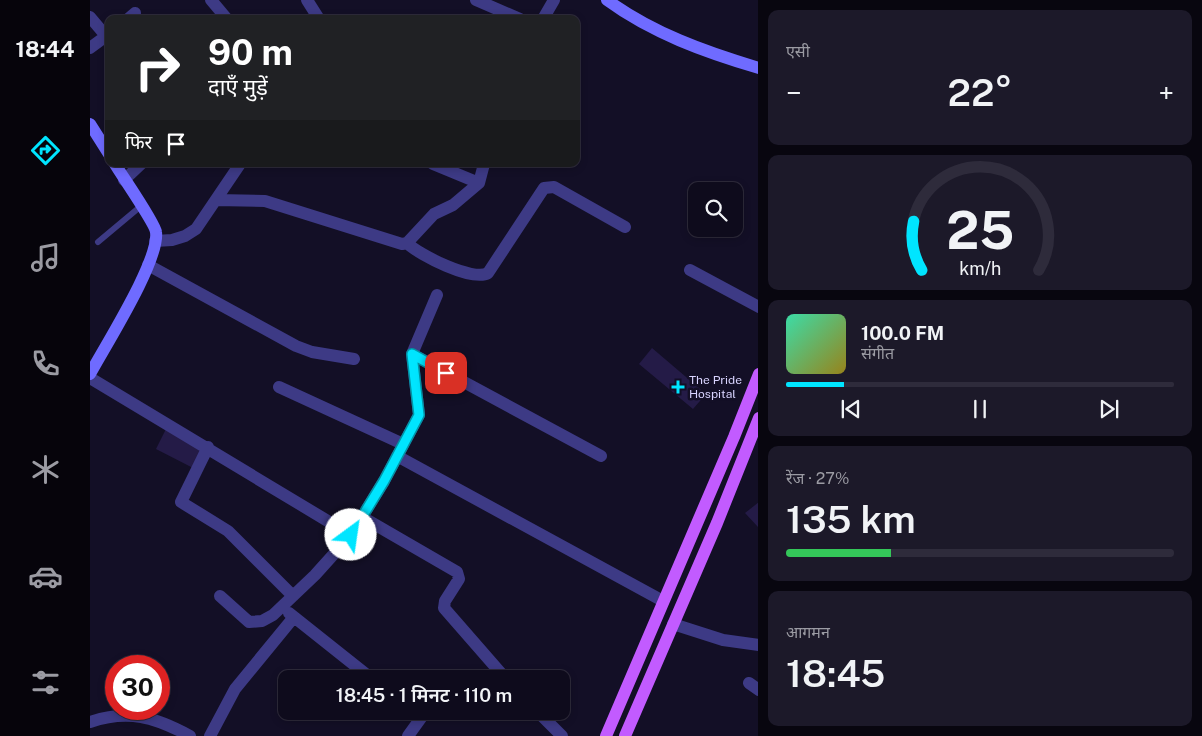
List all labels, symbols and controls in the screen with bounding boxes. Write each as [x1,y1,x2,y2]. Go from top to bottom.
text: 90 m [208,32,293,73]
icon: right [125,35,190,100]
text: 18:44 [16,36,74,62]
text: एसी [786,42,810,61]
text: 22° [948,70,1012,115]
text: दाएँ मुड़ें [208,74,268,100]
text: − [786,76,802,109]
text: + [1158,76,1174,109]
icon: arrive [162,130,190,158]
text: फिर [125,131,152,153]
icon: directions [28,133,63,168]
map controls [688,182,743,237]
button: search [688,182,743,237]
text: 25 [946,200,1014,261]
icon: music [28,240,63,275]
text: km/h [959,258,1001,279]
text: 100.0 FM [861,322,944,344]
text: संगीत [861,344,894,363]
icon: phone [28,346,63,381]
pin [425,352,467,394]
icon: arrive [432,359,460,387]
place label: The Pride Hospital [689,373,742,401]
marker: The Pride Hospital [671,380,685,394]
icon: previous [837,395,865,423]
icon: pause [966,395,994,423]
icon: next [1095,395,1123,423]
icon: climate [28,452,63,487]
text: रेंज · 27% [786,469,849,488]
text: 135 km [786,497,916,542]
position arrow [324,508,376,560]
icon: car [28,559,63,594]
text: आगमन [786,623,830,642]
text: 18:45 [786,651,885,696]
speed limit sign: 30 [105,655,170,720]
icon: filters [28,665,63,700]
text: 18:45 · 1 मिनट · 110 m [336,684,512,706]

